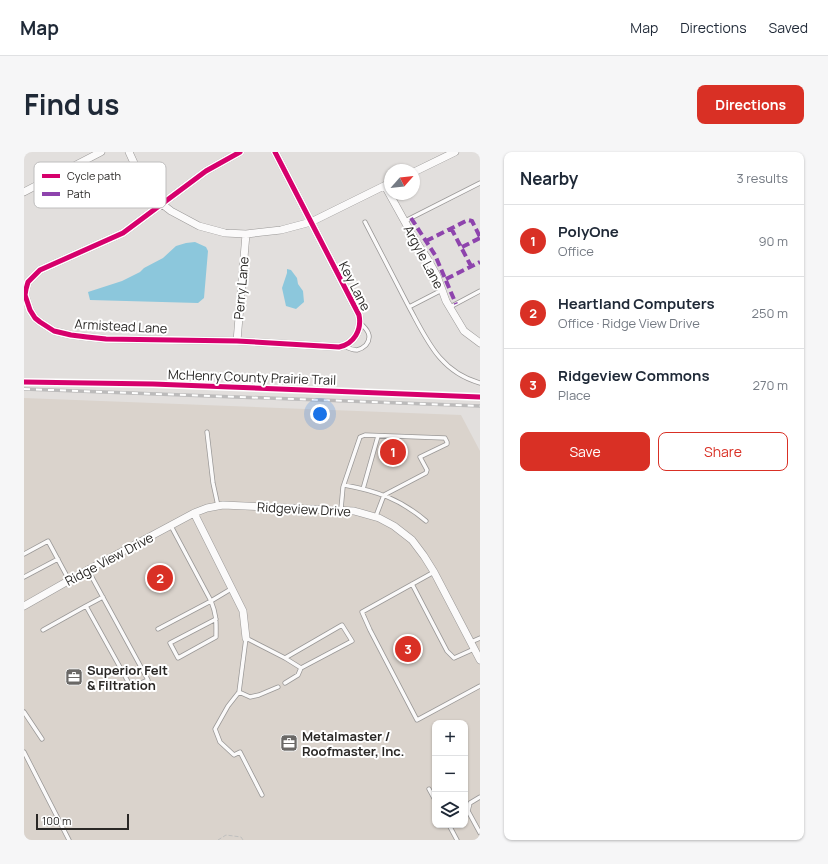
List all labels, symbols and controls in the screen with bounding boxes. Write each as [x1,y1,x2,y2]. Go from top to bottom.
text: Map [20,15,59,41]
text: Map [630,18,658,37]
text: Directions [680,18,747,37]
text: Saved [769,18,808,37]
text: Find us [24,85,119,123]
button: Directions [697,85,804,124]
legend [34,162,166,208]
north arrow [384,164,420,200]
text: Nearby [520,167,578,190]
text: Cycle path [67,168,121,183]
text: 3 results [736,169,788,187]
text: Path [67,186,90,201]
text: PolyOne [558,221,619,242]
street label: Argyle Lane [400,222,448,292]
text: 1 [530,232,536,250]
text: 90 m [758,232,788,250]
text: Office [558,242,594,260]
street label: Perry Lane [229,255,253,320]
street label: Key Lane [335,258,375,314]
text: Heartland Computers [558,293,715,314]
text: 2 [529,304,537,322]
text: 250 m [752,304,788,322]
text: Office · Ridge View Drive [558,314,700,332]
street label: Armistead Lane [74,315,168,337]
street label: McHenry County Prairie Trail [168,365,336,389]
text: Ridgeview Commons [558,365,710,386]
text: 3 [529,376,537,394]
text: 270 m [753,376,788,394]
text: Place [558,386,591,404]
your location [310,404,330,424]
button: Save [520,432,650,471]
button: Share [658,432,788,471]
pin: 1 [380,437,406,467]
street label: Ridgeview Drive [257,498,352,520]
street label: Ridge View Drive [62,528,157,590]
pin: 2 [147,563,173,593]
pin: 3 [395,634,421,664]
place label: Superior Felt & Filtration [87,661,168,694]
office icon: Superior Felt & Filtration [64,667,84,687]
map controls [432,720,468,828]
button: + [432,720,468,756]
place label: Metalmaster / Roofmaster, Inc. [302,727,404,760]
office icon: Metalmaster / Roofmaster, Inc. [279,733,299,753]
button: − [432,756,468,792]
button: layers [432,792,468,828]
scale bar [36,812,129,831]
text: 100 m [42,813,71,828]

